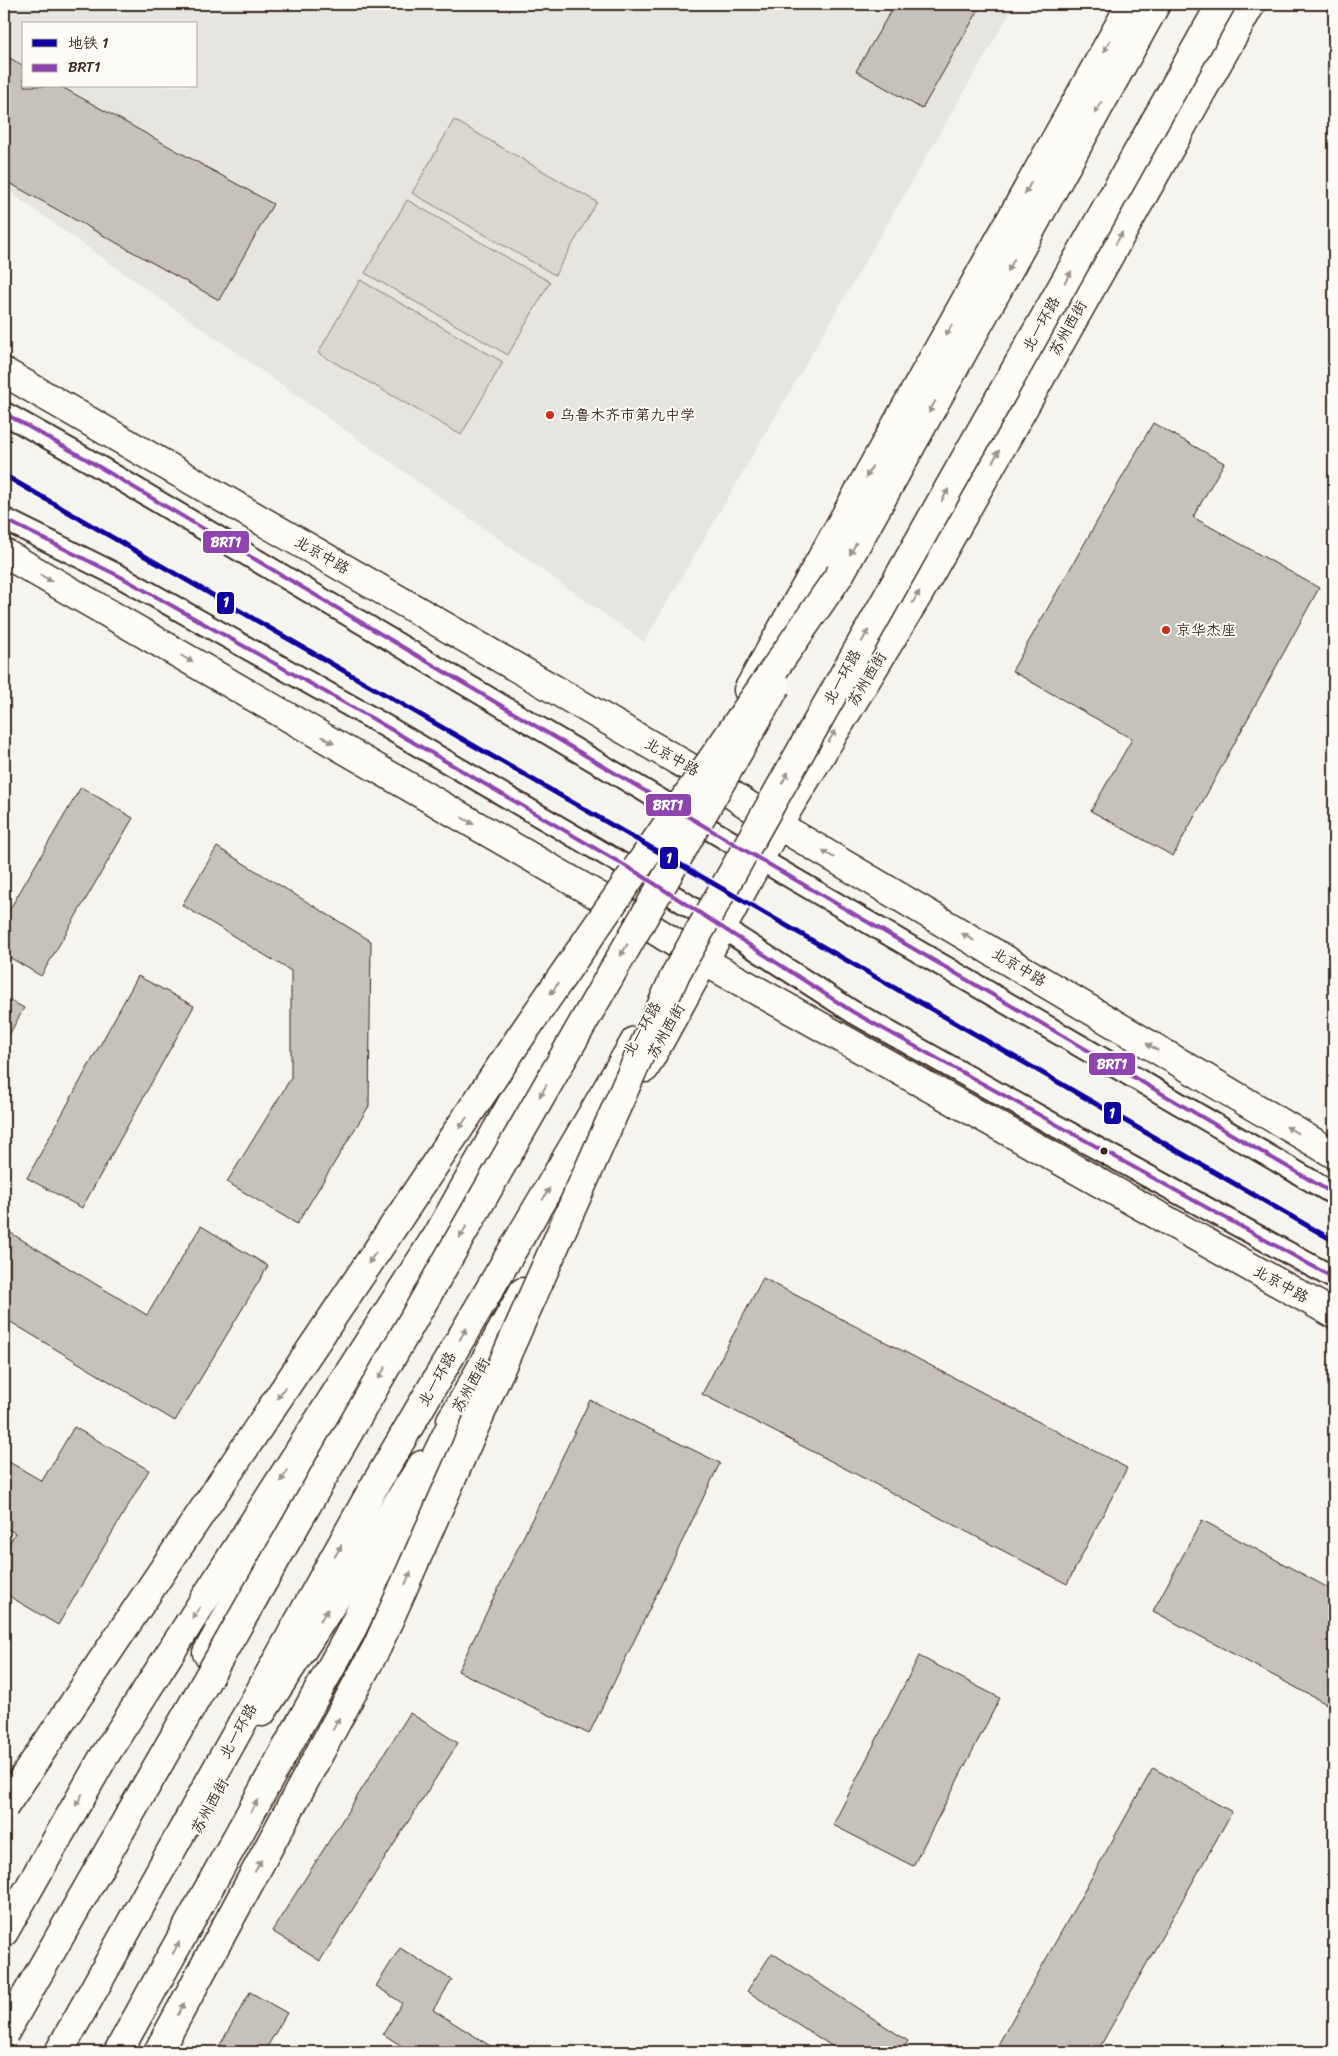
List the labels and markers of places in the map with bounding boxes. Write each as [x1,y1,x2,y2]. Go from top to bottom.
place label: 乌鲁木齐市第九中学 [560,402,695,428]
marker: 乌鲁木齐市第九中学 [544,409,556,421]
place label: 京华杰座 [1176,617,1236,643]
marker: 京华杰座 [1160,624,1172,636]
unlabelled marker [1099,1146,1109,1156]

